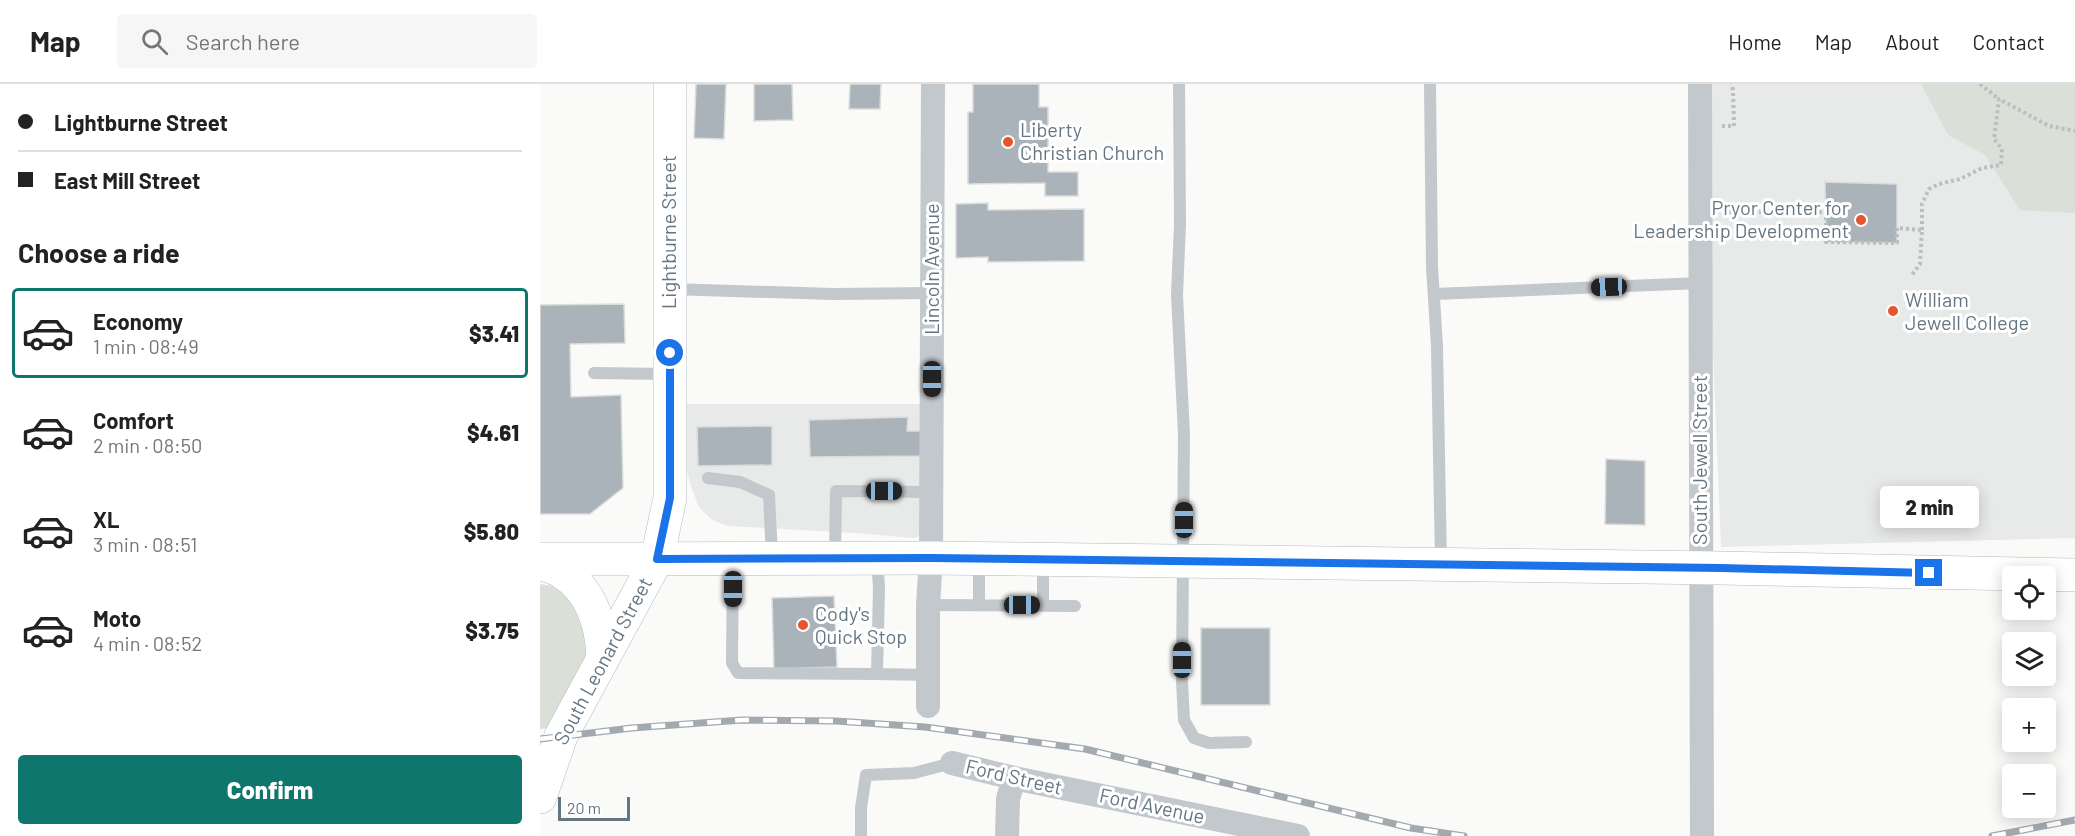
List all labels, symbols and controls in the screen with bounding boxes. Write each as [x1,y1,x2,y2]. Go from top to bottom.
search box [117,14,537,68]
text: Map [30,24,81,58]
icon: search [138,25,171,58]
text: Search here [186,28,300,54]
text: Home [1728,29,1782,54]
text: Map [1815,29,1852,54]
text: About [1885,29,1940,54]
text: Contact [1973,29,2045,54]
text: Lightburne Street [54,109,228,135]
place label: Liberty Christian Church [1020,117,1164,164]
marker: Liberty Christian Church [1001,135,1015,149]
street label: Lightburne Street [656,155,680,309]
text: East Mill Street [54,167,200,193]
place label: Pryor Center for Leadership Development [1633,195,1849,242]
street label: Lincoln Avenue [919,203,943,335]
marker: Pryor Center for Leadership Development [1854,213,1868,227]
text: Choose a ride [18,236,180,268]
car [1591,277,1627,297]
place label: William Jewell College [1905,287,2029,334]
marker: William Jewell College [1886,304,1900,318]
icon: car [21,306,75,360]
text: Economy [93,308,183,334]
text: $3.41 [469,320,519,346]
text: 1 min · 08:49 [93,334,199,358]
route start [656,339,683,366]
car [923,361,941,397]
street label: South Jewell Street [1687,375,1711,545]
icon: car [21,405,75,459]
text: Comfort [93,407,174,433]
text: $4.61 [467,419,519,445]
text: 2 min · 08:50 [93,433,202,457]
car [866,482,902,500]
callout: 2 min [1880,486,1978,528]
text: 2 min [1905,495,1954,519]
car [1175,502,1193,538]
icon: car [21,504,75,558]
text: XL [93,506,119,532]
text: $5.80 [464,518,519,544]
text: 3 min · 08:51 [93,532,197,556]
route end [1915,559,1942,586]
map controls [2002,566,2056,818]
button: locate [2002,566,2056,620]
car [724,571,742,607]
street label: South Leonard Street [548,573,656,748]
car [1004,596,1040,614]
place label: Cody's Quick Stop [815,601,907,648]
icon: car [21,603,75,657]
text: Moto [93,605,141,631]
text: $3.75 [465,617,519,643]
marker: Cody's Quick Stop [796,618,810,632]
text: 4 min · 08:52 [93,631,202,655]
button: layers [2002,632,2056,686]
car [1173,642,1191,678]
button: + [2002,698,2056,752]
street label: Ford Street [964,753,1065,799]
button: Confirm [18,755,522,824]
button: − [2002,764,2056,818]
street label: Ford Avenue [1097,782,1207,828]
scale bar [558,794,630,822]
text: 20 m [567,798,601,817]

